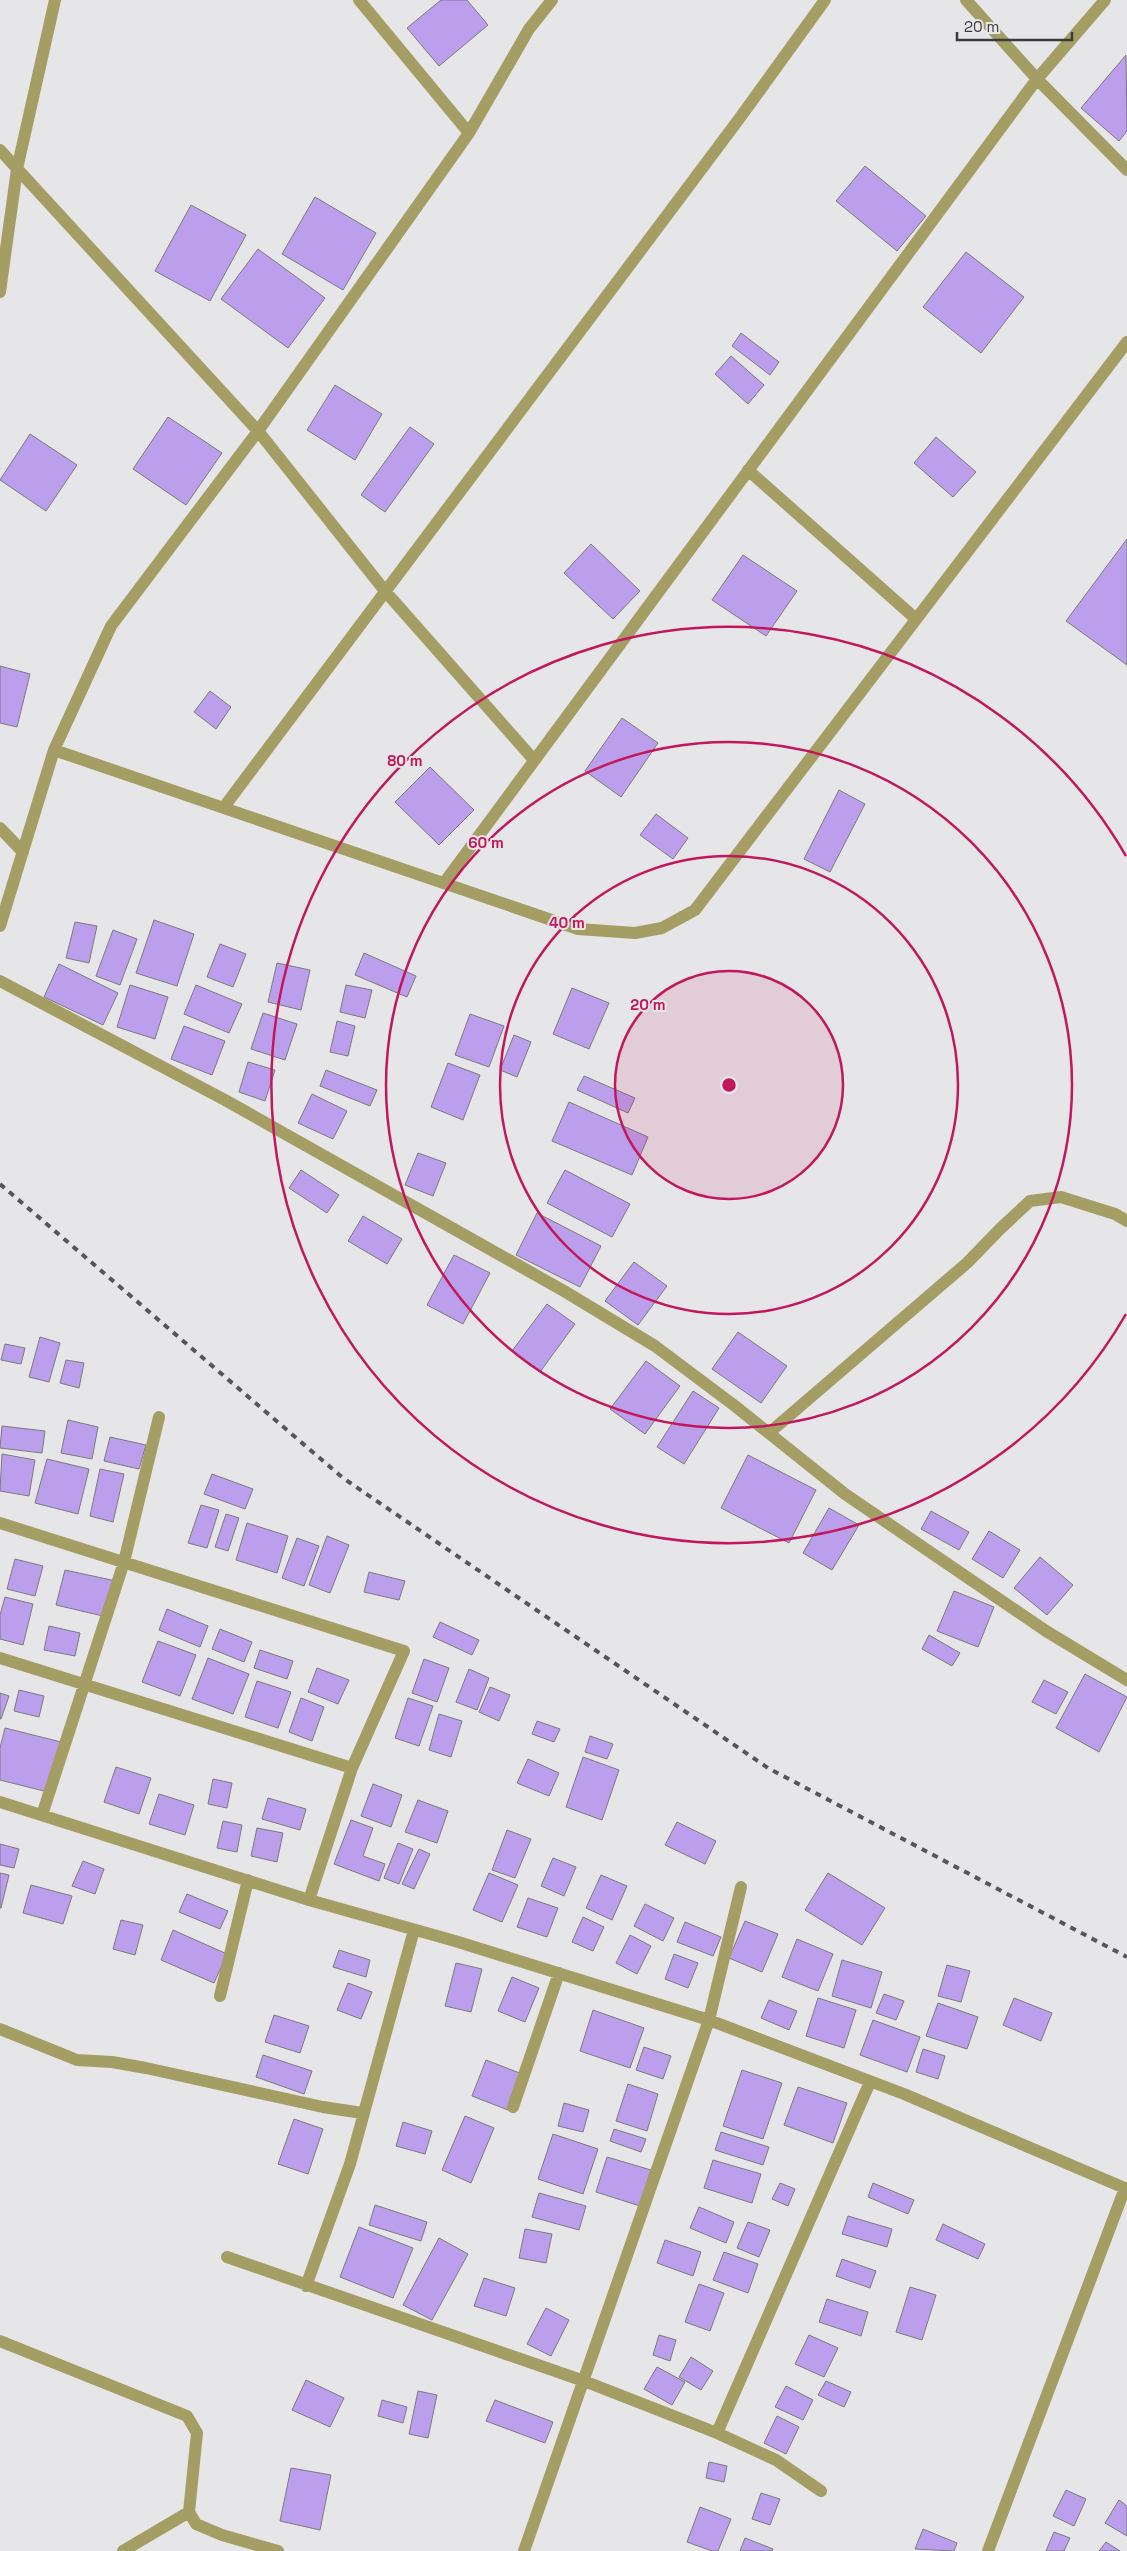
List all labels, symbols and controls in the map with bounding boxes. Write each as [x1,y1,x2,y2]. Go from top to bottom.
scale bar [957,10,1072,42]
text: 20 m [964,17,999,36]
text: 80 m [387,751,423,770]
text: 60 m [468,833,504,852]
text: 40 m [549,913,585,932]
text: 20 m [630,995,666,1014]
centre of rings [720,1076,738,1094]

